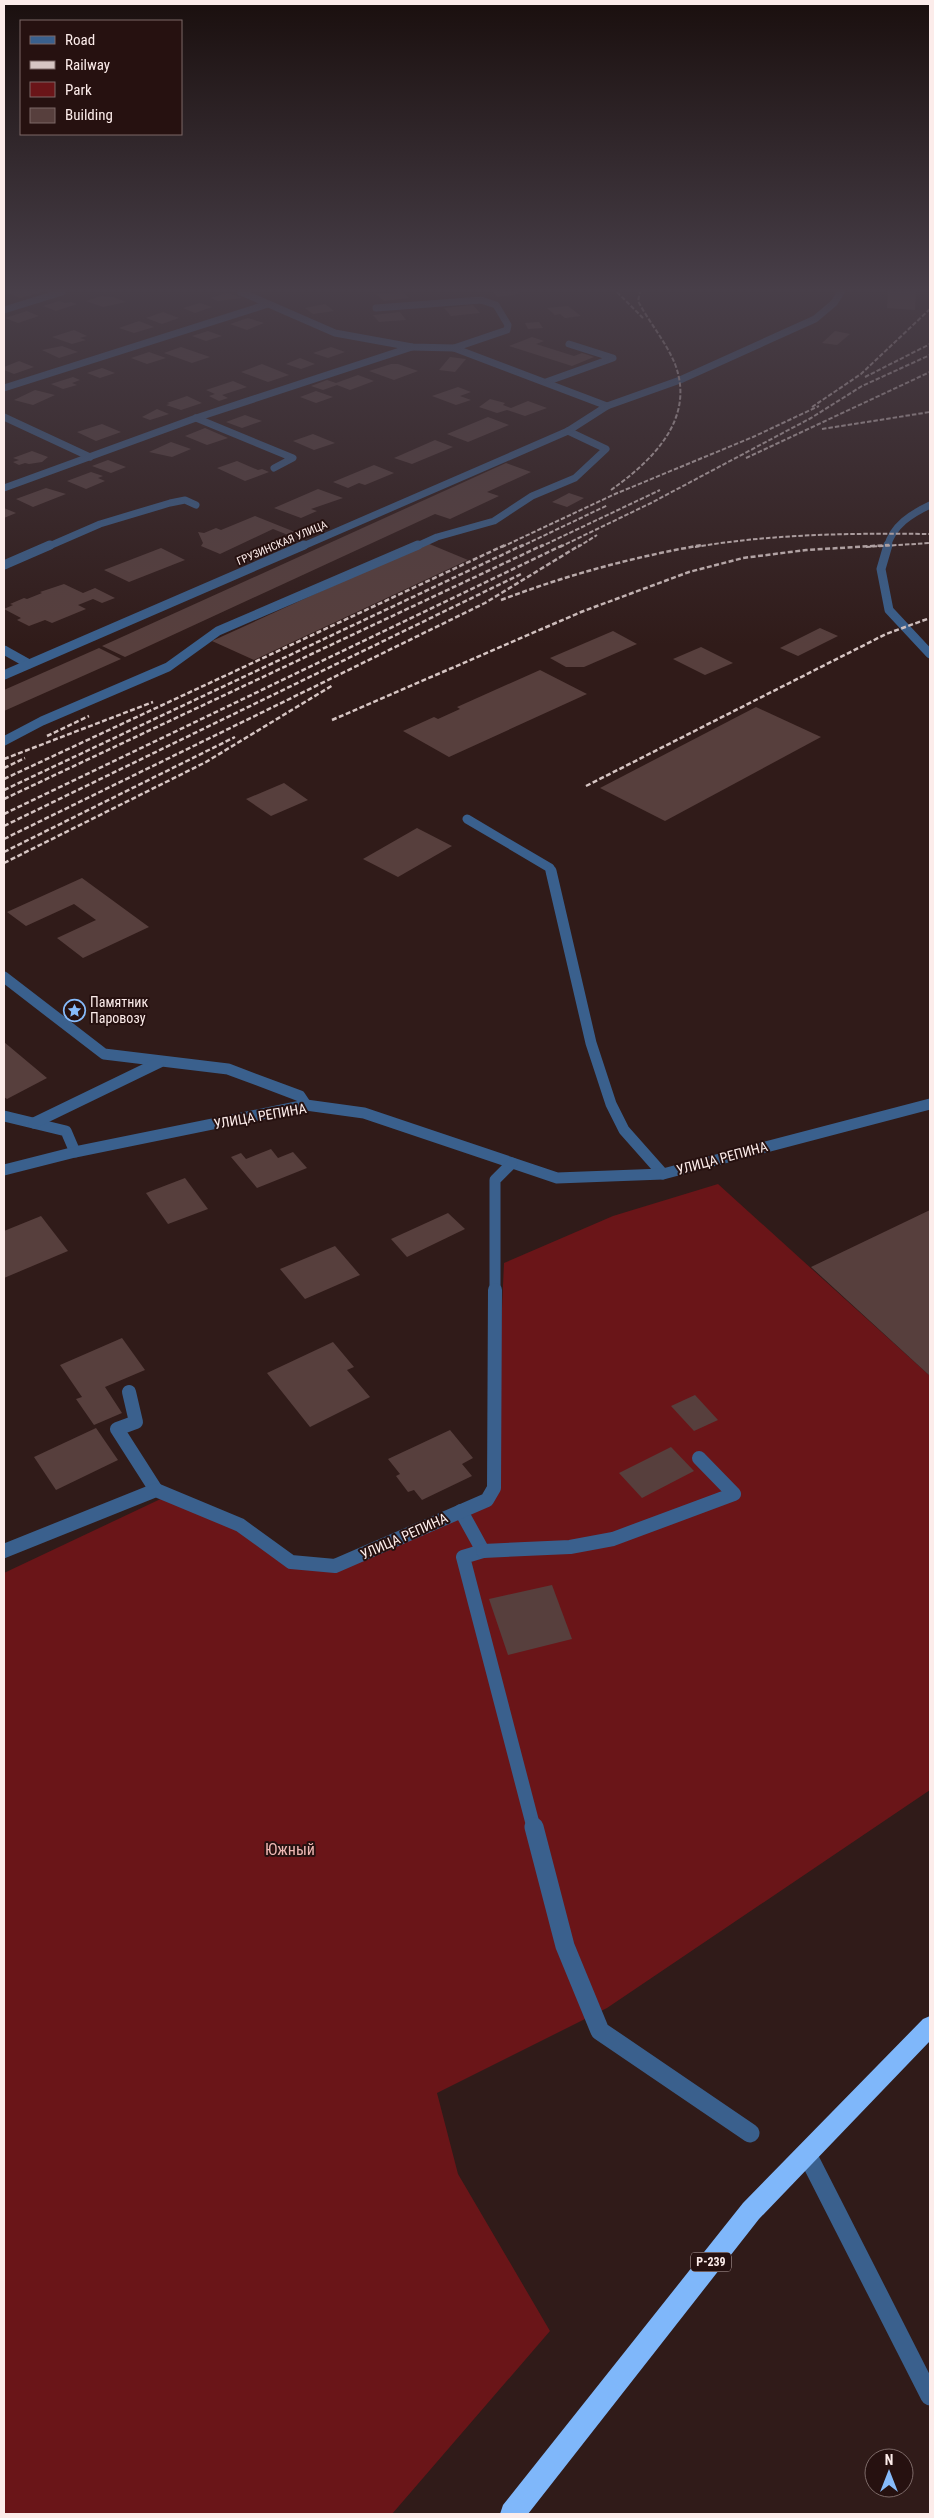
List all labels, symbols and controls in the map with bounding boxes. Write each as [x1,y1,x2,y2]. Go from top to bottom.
legend [20,20,182,135]
text: Road [65,31,95,49]
text: Railway [65,56,110,74]
text: Park [65,81,92,99]
text: Building [65,106,113,124]
street label: ГРУЗИНСКАЯ УЛИЦА [235,518,330,568]
place label: Памятник Паровозу [90,994,148,1026]
place icon: Памятник Паровозу [62,998,86,1022]
street label: УЛИЦА РЕПИНА [212,1100,308,1132]
street label: УЛИЦА РЕПИНА [675,1138,769,1178]
street label: УЛИЦА РЕПИНА [358,1510,450,1562]
park label: Южный [265,1840,315,1859]
road number: Р-239 [691,2252,731,2272]
north arrow [864,2448,914,2498]
text: N [885,2452,893,2468]

